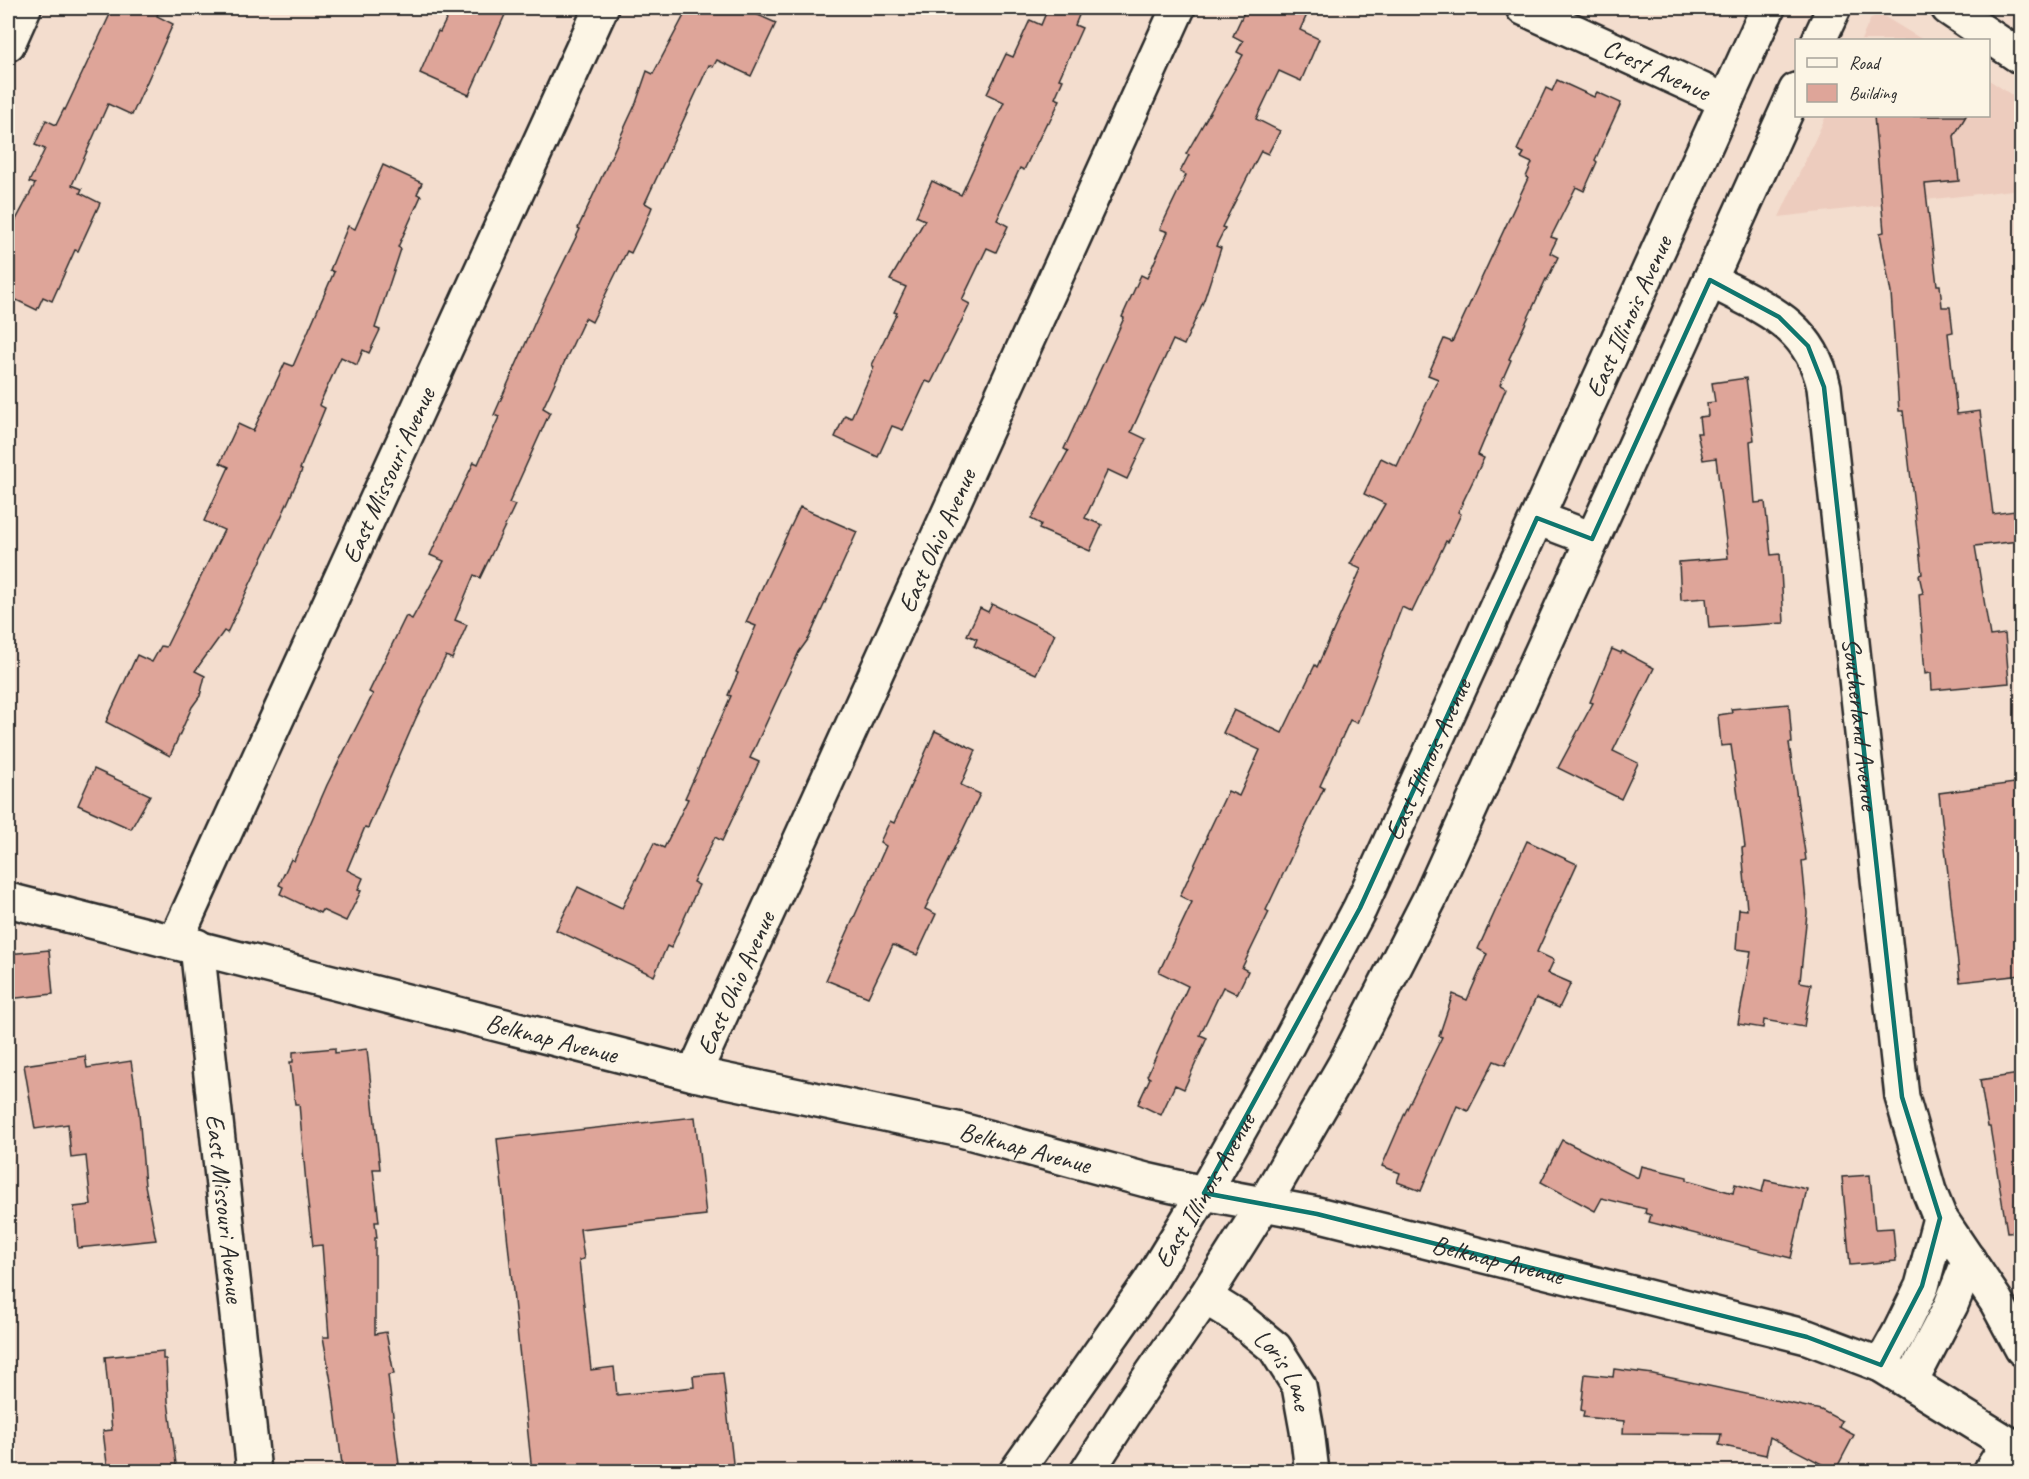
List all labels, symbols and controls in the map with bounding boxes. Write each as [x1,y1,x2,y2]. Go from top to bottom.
street label: Crest Avenue [1598,31,1718,109]
legend [1795,39,1990,117]
text: Road [1849,52,1882,74]
text: Building [1849,82,1898,104]
street label: East Illinois Avenue [1577,229,1680,402]
street label: East Missouri Avenue [334,381,443,568]
street label: East Ohio Avenue [889,462,984,617]
street label: Southerland Avenue [1835,636,1887,814]
street label: East Illinois Avenue [1377,672,1479,845]
street label: East Ohio Avenue [689,905,783,1060]
street label: Belknap Avenue [483,1005,622,1071]
street label: East Illinois Avenue [1146,1106,1263,1274]
street label: East Missouri Avenue [199,1113,252,1306]
street label: Belknap Avenue [956,1114,1096,1181]
street label: Belknap Avenue [1429,1227,1569,1292]
street label: Loris Lane [1247,1321,1320,1415]

